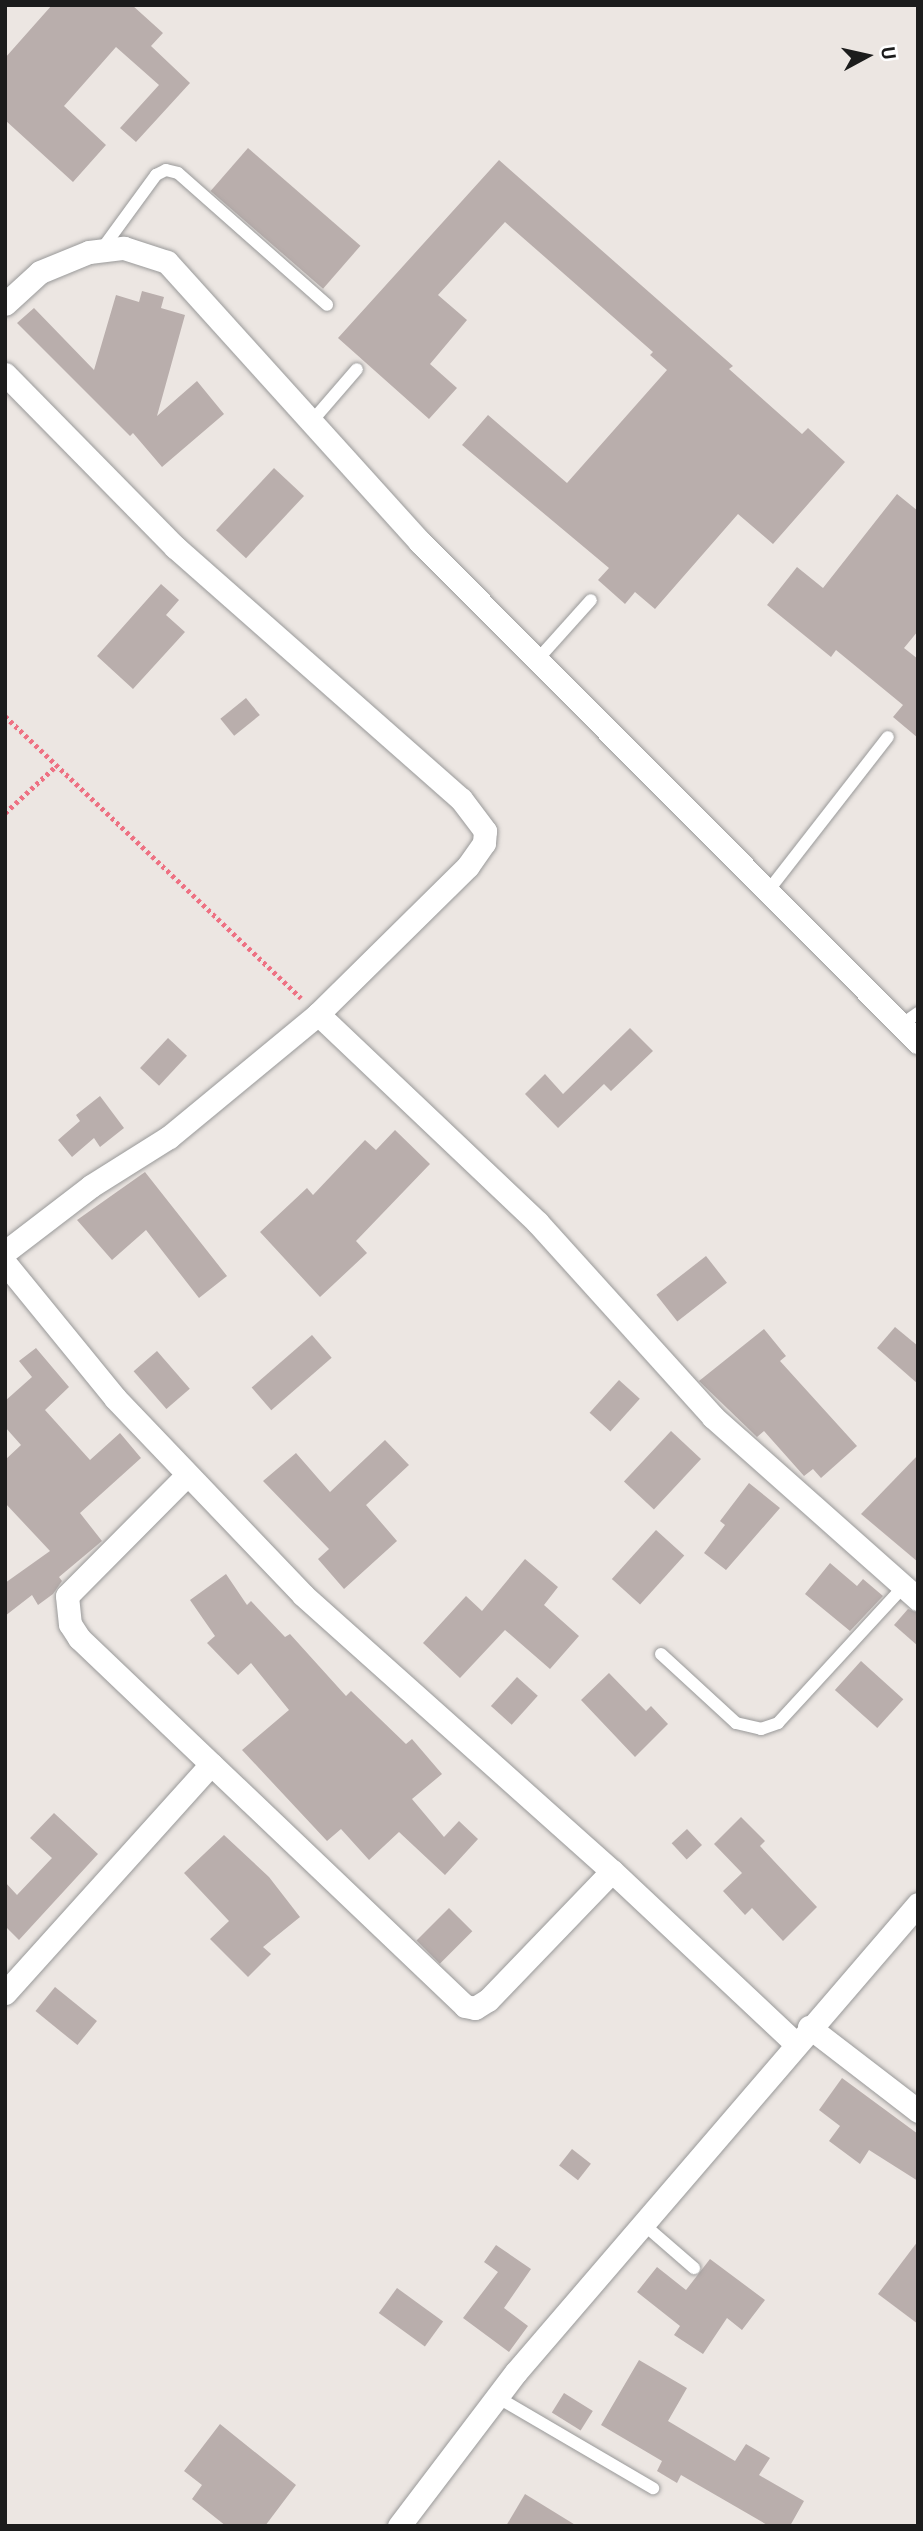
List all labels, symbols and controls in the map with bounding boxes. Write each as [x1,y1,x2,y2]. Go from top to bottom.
north arrow [832,21,902,91]
text: U [876,45,901,61]

